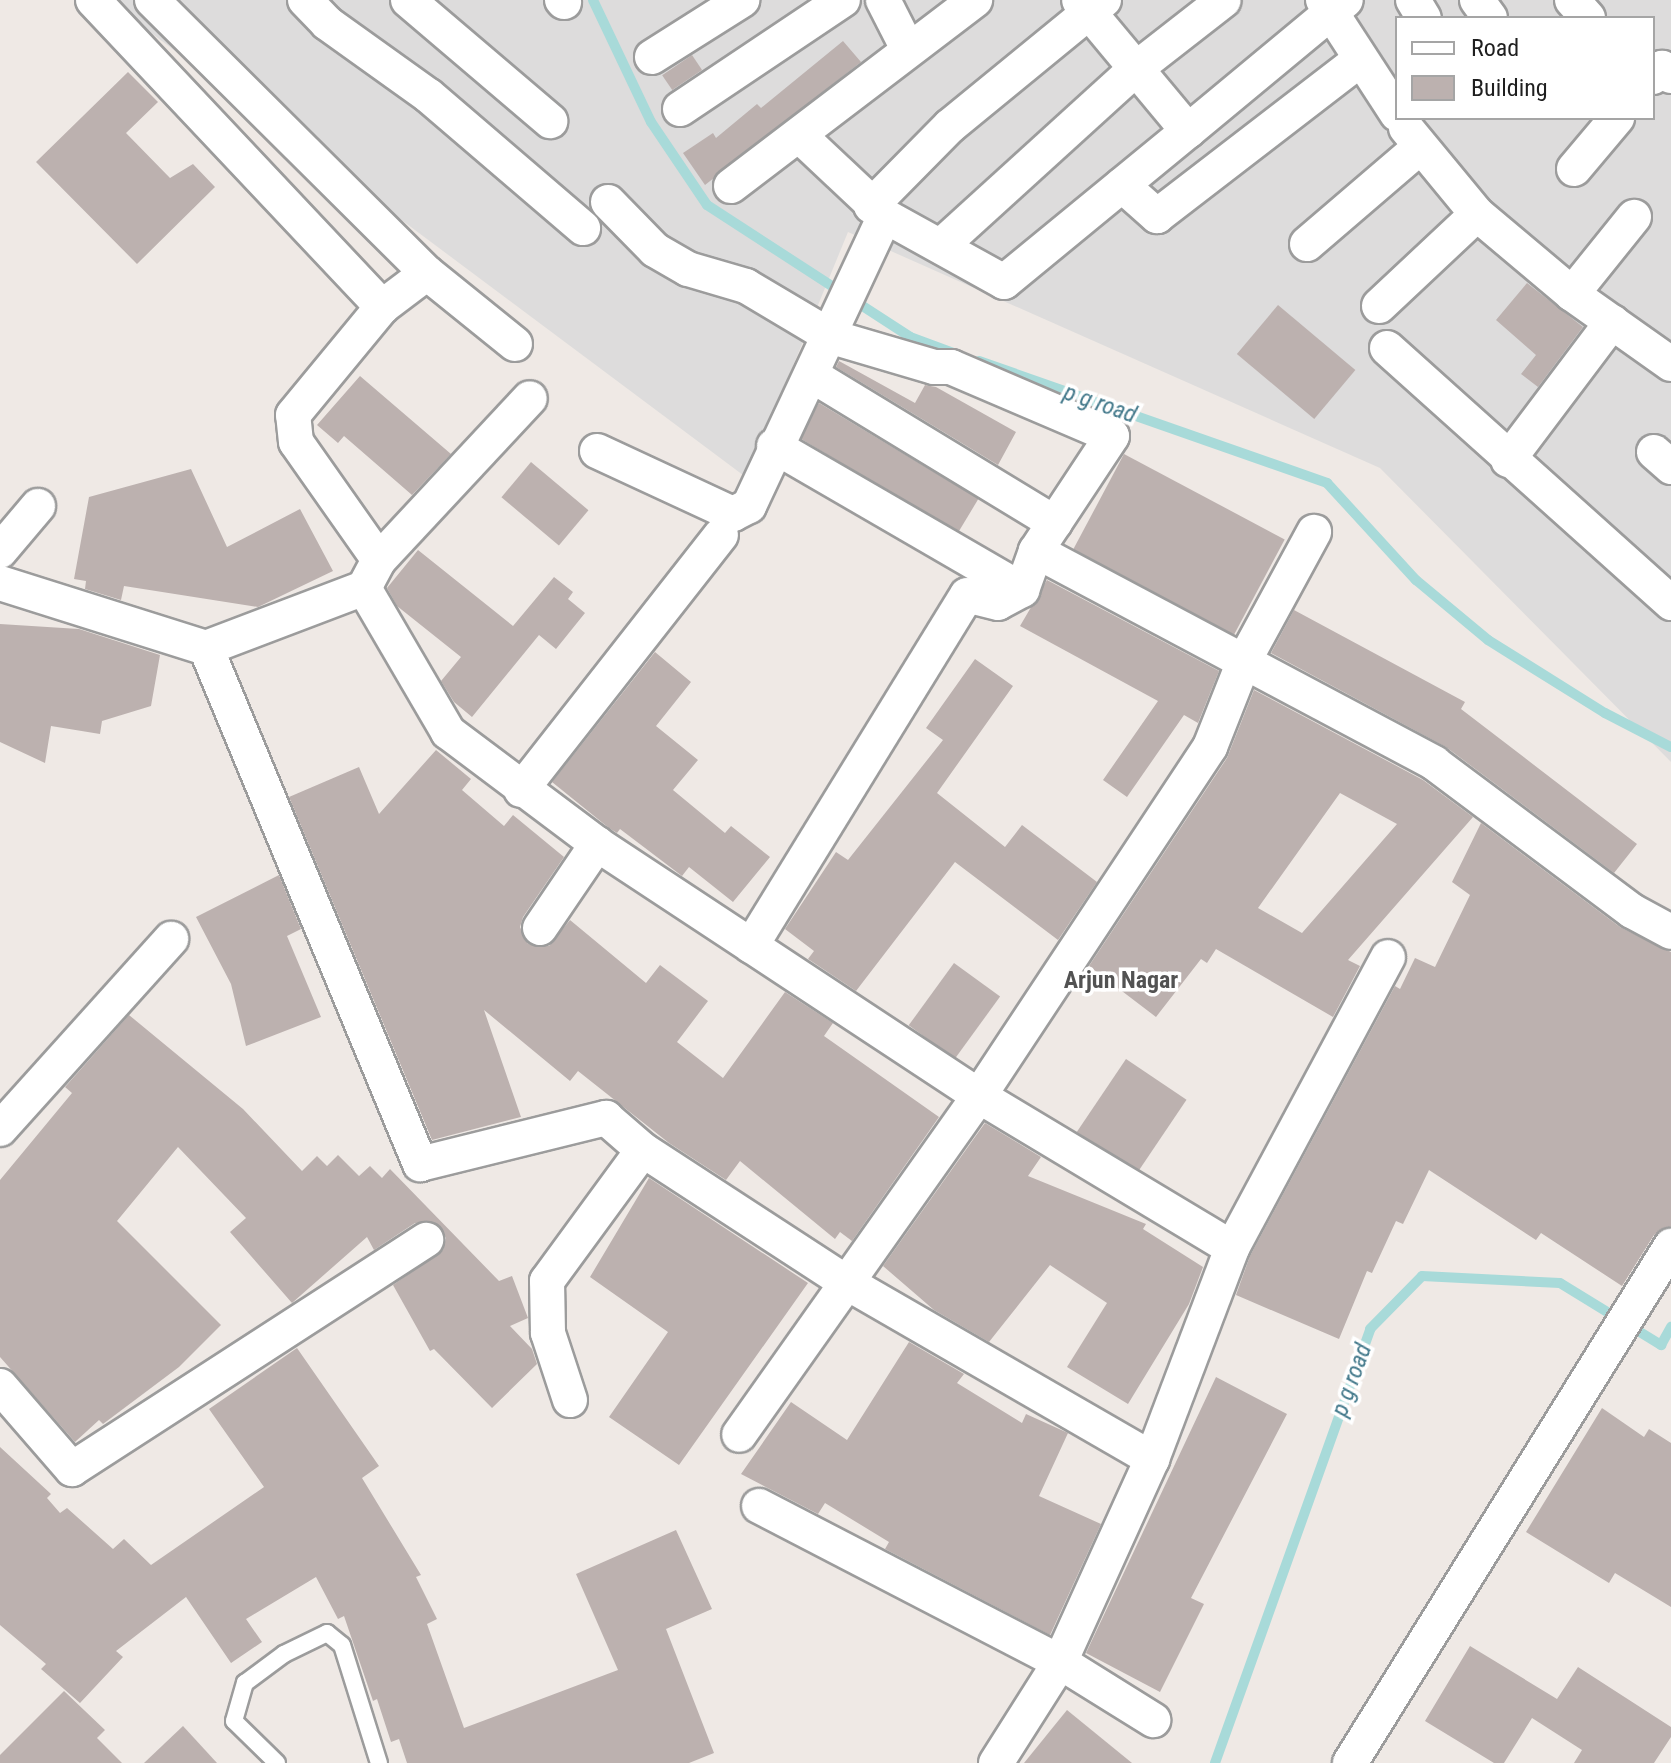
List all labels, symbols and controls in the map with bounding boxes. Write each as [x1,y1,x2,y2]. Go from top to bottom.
legend [1395,16,1655,120]
text: Road [1471,34,1519,62]
text: Building [1471,74,1548,102]
water label: p g road [1060,378,1140,430]
district label: Arjun Nagar [1064,967,1178,995]
water label: p g road [1326,1340,1378,1420]

